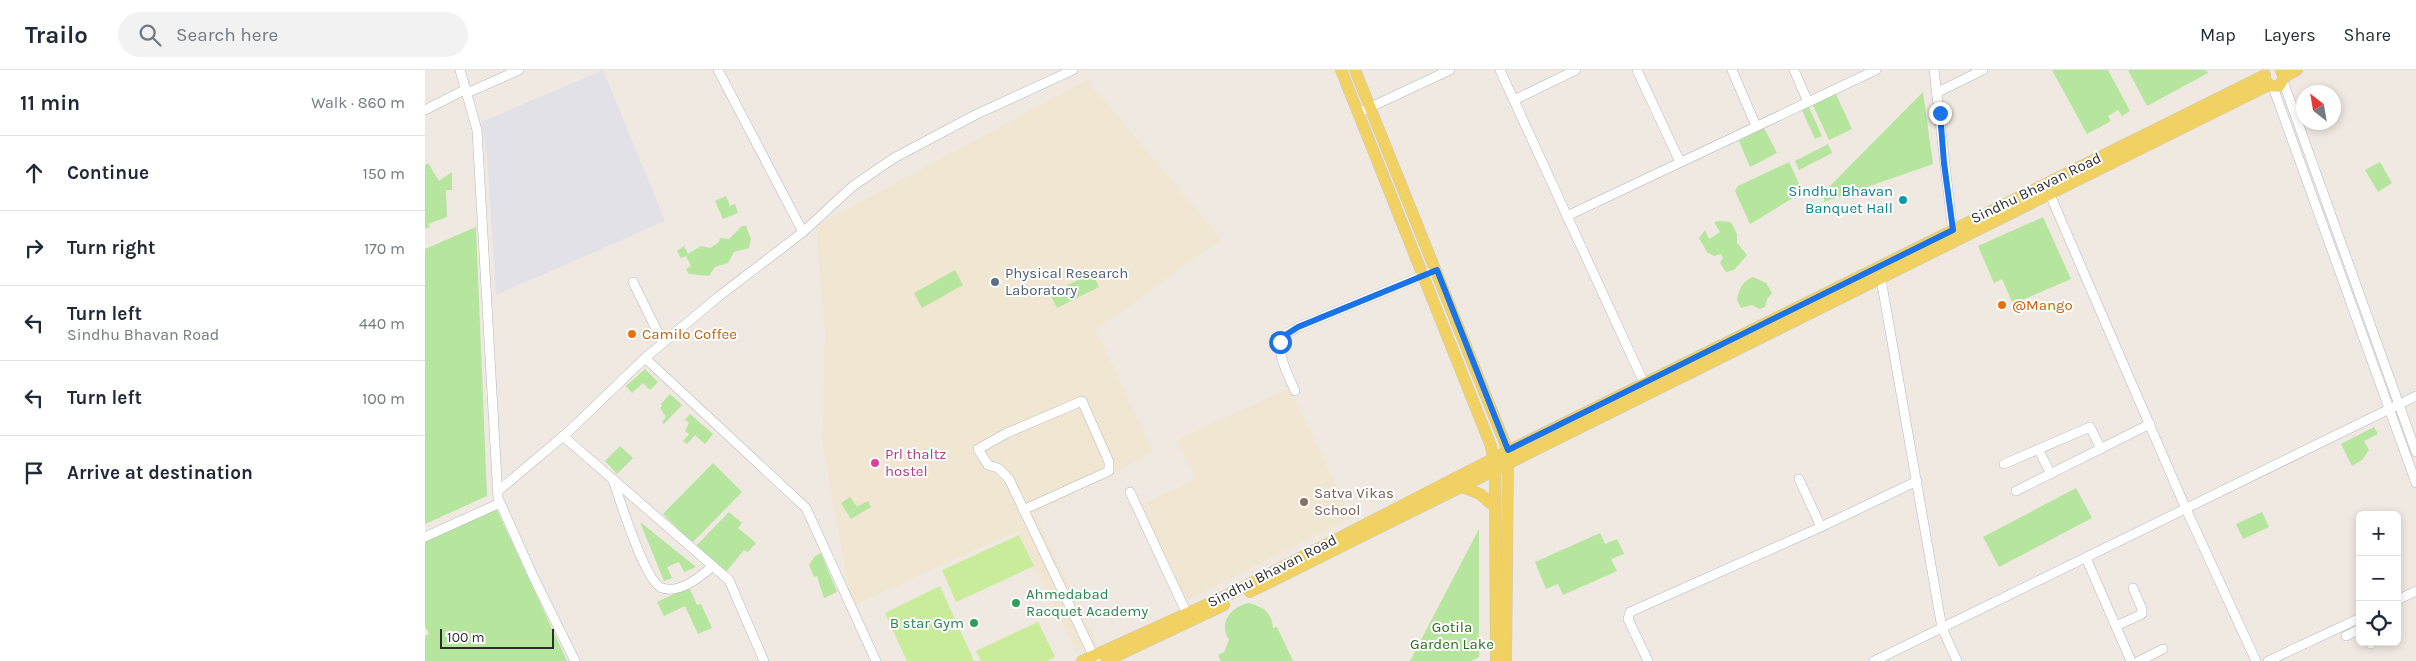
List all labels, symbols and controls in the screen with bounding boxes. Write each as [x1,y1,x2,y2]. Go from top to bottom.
search box [118,12,468,57]
text: Trailo [25,21,88,49]
icon: search [136,21,164,49]
text: Search here [176,24,278,46]
text: Map [2200,24,2236,46]
text: Layers [2264,24,2316,46]
text: Share [2344,24,2391,46]
north arrow [2296,85,2341,130]
text: 11 min [20,91,80,115]
text: Walk · 860 m [311,93,405,112]
route end [1929,102,1952,125]
street label: Sindhu Bhavan Road [1968,149,2104,227]
icon: ahead [20,159,48,187]
text: Continue [67,162,149,184]
text: 150 m [362,164,405,183]
place label: Sindhu Bhavan Banquet Hall [1788,182,1893,217]
marker: Sindhu Bhavan Banquet Hall [1897,194,1909,206]
icon: right [20,234,48,262]
text: Turn right [67,237,156,259]
text: 170 m [364,239,405,258]
place label: Physical Research Laboratory [1005,264,1128,299]
marker: Physical Research Laboratory [989,276,1001,288]
place label: @Mango [2012,296,2073,314]
marker: @Mango [1996,299,2008,311]
text: Turn left [67,303,142,325]
icon: left [20,309,48,337]
text: 440 m [359,314,405,333]
text: Sindhu Bhavan Road [67,325,219,344]
place label: Camilo Coffee [642,325,737,343]
marker: Camilo Coffee [626,328,638,340]
route start [1269,331,1292,354]
icon: left [20,384,48,412]
text: Turn left [67,387,142,409]
text: 100 m [362,389,405,408]
place label: Prl thaltz hostel [885,445,946,480]
marker: Prl thaltz hostel [869,457,881,469]
icon: arrive [20,459,48,487]
text: Arrive at destination [67,462,253,484]
place label: Satva Vikas School [1314,484,1394,519]
marker: Satva Vikas School [1298,496,1310,508]
map controls [2356,511,2401,646]
button: + [2356,511,2401,556]
street label: Sindhu Bhavan Road [1204,531,1340,611]
button: − [2356,556,2401,601]
place label: Ahmedabad Racquet Academy [1026,585,1148,620]
marker: Ahmedabad Racquet Academy [1010,597,1022,609]
button: locate [2356,601,2401,646]
place label: B star Gym [890,614,964,632]
marker: B star Gym [968,617,980,629]
park label: Gotila Garden Lake [1410,618,1494,653]
scale bar [440,626,554,649]
text: 100 m [447,629,485,646]

